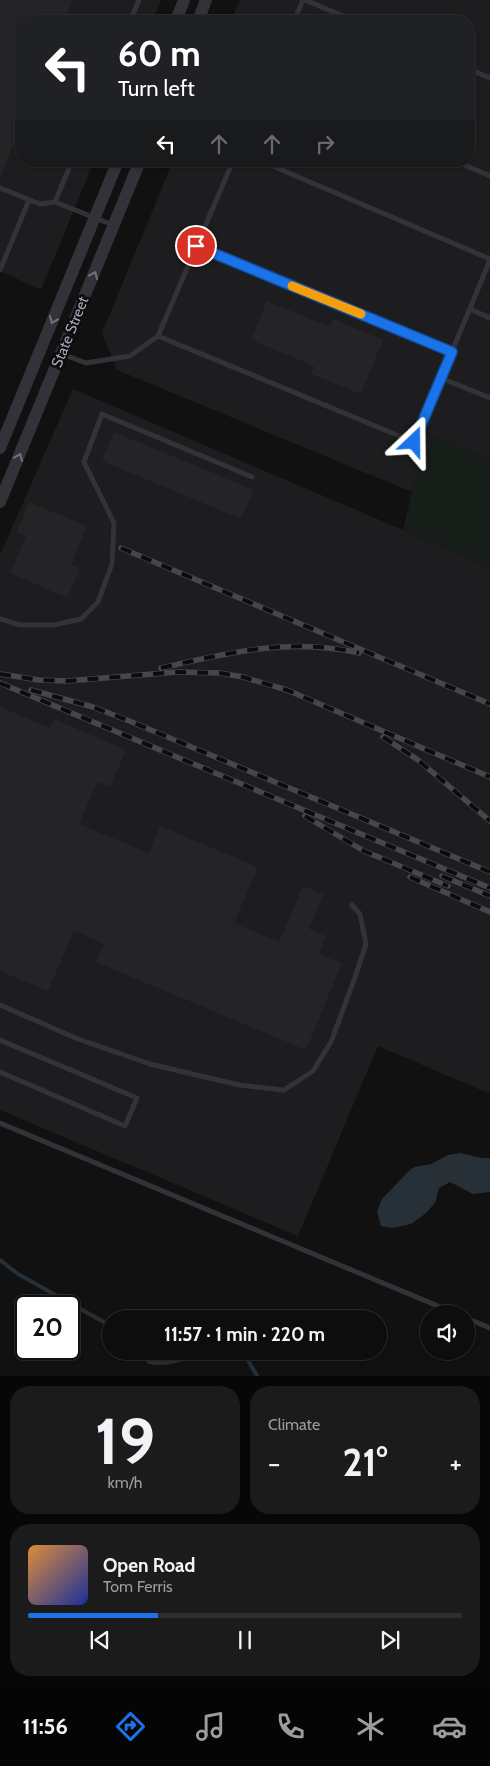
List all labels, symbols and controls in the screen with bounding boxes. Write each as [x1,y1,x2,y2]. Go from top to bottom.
text: 60 m [118,32,201,75]
icon: left [35,35,100,100]
text: Turn left [118,75,195,102]
icon: left [152,130,180,158]
icon: ahead [205,130,233,158]
icon: ahead [258,130,286,158]
icon: right [311,130,339,158]
pin [175,225,217,267]
icon: arrive [182,232,210,260]
one-way arrow [88,271,98,279]
street label: State Street [48,294,92,370]
one-way arrow [48,315,59,324]
position arrow [387,415,439,467]
one-way arrow [13,453,23,462]
speed limit sign: 20 [15,1295,80,1360]
map controls [420,1305,475,1360]
button: sound [420,1305,475,1360]
text: 11:57 · 1 min · 220 m [164,1323,325,1346]
text: 19 [95,1401,155,1480]
text: Climate [268,1415,320,1434]
text: 21° [342,1439,388,1486]
text: − [268,1446,280,1480]
text: + [450,1446,462,1480]
text: km/h [107,1473,143,1492]
text: Open Road [103,1554,195,1577]
text: Tom Ferris [103,1577,173,1596]
icon: previous [86,1626,114,1654]
icon: pause [231,1626,259,1654]
icon: next [376,1626,404,1654]
icon: directions [113,1709,148,1744]
icon: music [193,1709,228,1744]
icon: phone [273,1709,308,1744]
icon: climate [353,1709,388,1744]
icon: car [432,1709,467,1744]
text: 11:56 [22,1713,68,1740]

